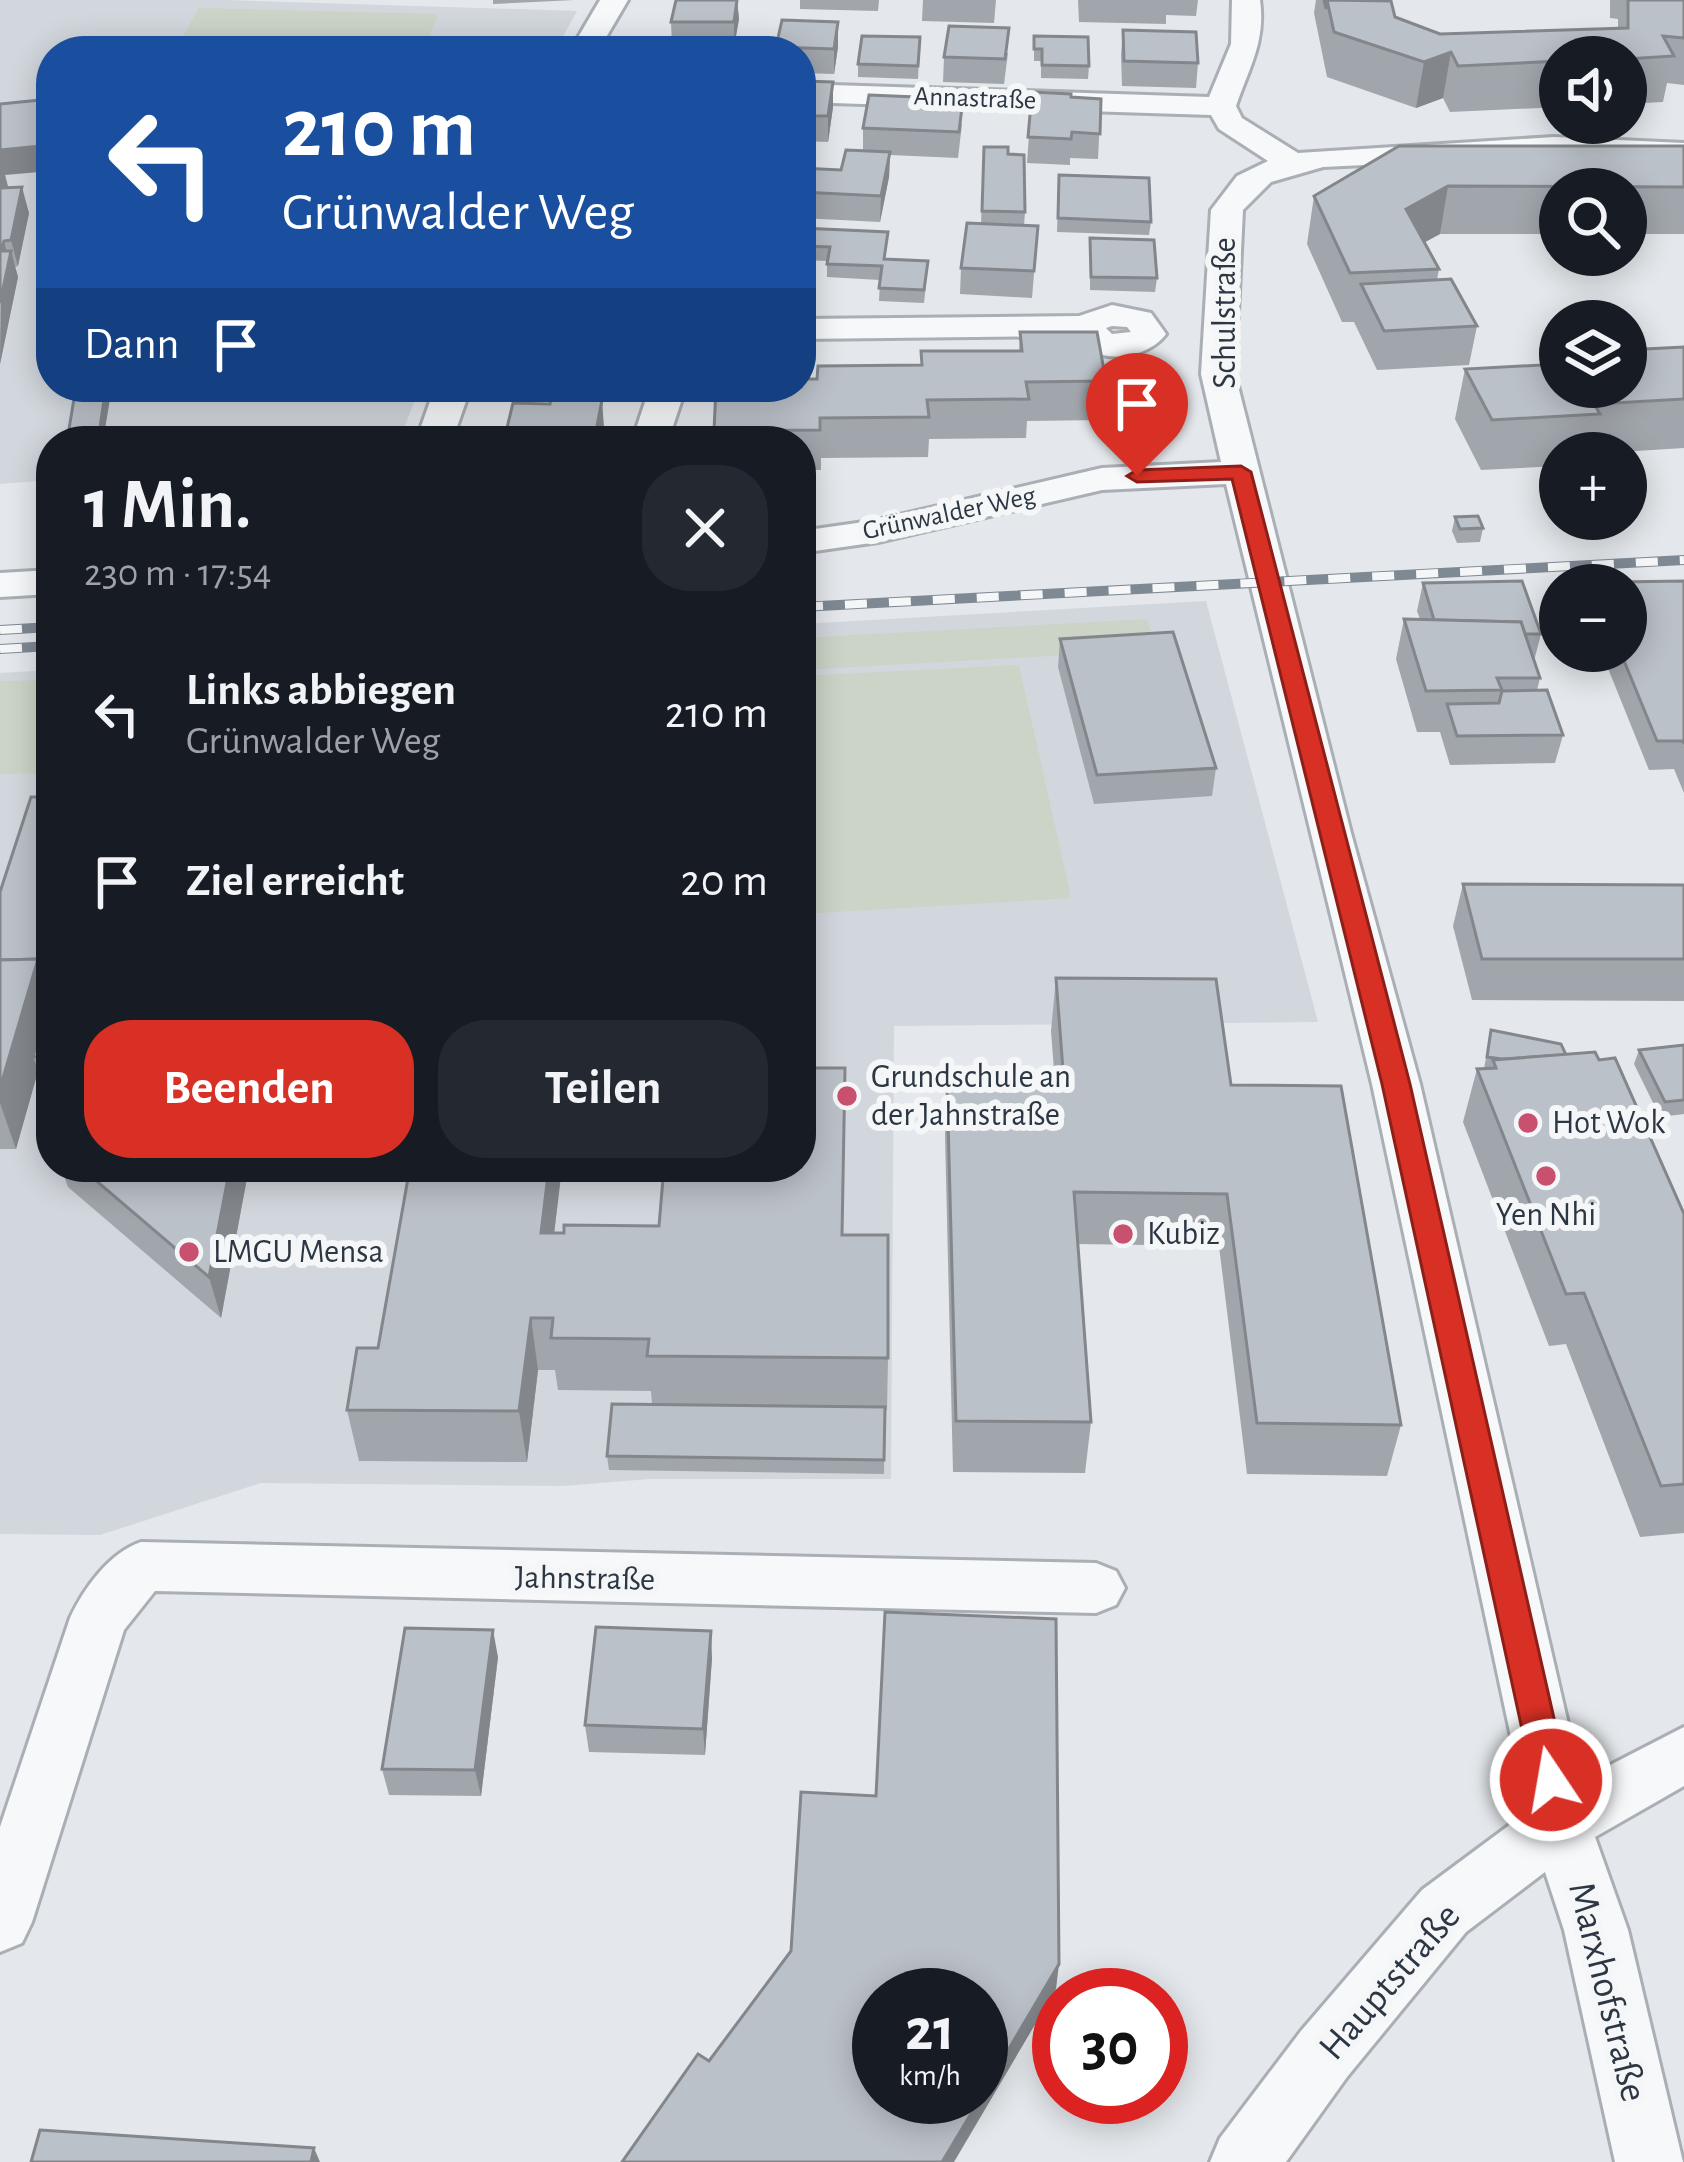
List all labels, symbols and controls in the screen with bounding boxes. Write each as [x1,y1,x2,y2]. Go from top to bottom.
map controls [1539,36,1647,672]
button: sound [1539,36,1647,144]
street label: Annastraße [913,82,1037,114]
icon: left [84,84,240,240]
text: 210 m [282,88,476,172]
button: search [1539,168,1647,276]
text: Grünwalder Weg [282,186,634,240]
street label: Schulstraße [1209,237,1242,389]
button: layers [1539,300,1647,408]
icon: arrive [203,312,269,378]
text: Dann [84,322,179,367]
pin [1086,353,1188,476]
icon: arrive [1104,371,1170,437]
button: + [1539,432,1647,540]
button: close [642,465,768,591]
text: 1 Min. [84,469,252,541]
street label: Grünwalder Weg [860,481,1039,545]
text: 230 m · 17:54 [84,554,272,593]
button: − [1539,564,1647,672]
text: Links abbiegen [186,668,456,713]
icon: left [84,681,150,747]
text: 210 m [665,691,768,736]
text: Grünwalder Weg [186,722,440,761]
icon: arrive [84,849,150,915]
text: Ziel erreicht [186,859,404,904]
text: 20 m [680,859,768,904]
button: Beenden [84,1020,414,1158]
button: Teilen [438,1020,768,1158]
place label: Grundschule an der Jahnstraße [871,1061,1071,1132]
marker: Grundschule an der Jahnstraße [834,1083,860,1109]
place label: Hot Wok [1552,1107,1665,1140]
marker: Hot Wok [1515,1110,1541,1136]
marker: Yen Nhi [1533,1163,1559,1189]
place label: Yen Nhi [1496,1199,1596,1232]
place label: Kubiz [1147,1218,1220,1251]
marker: Kubiz [1110,1221,1136,1247]
place label: LMGU Mensa [213,1236,384,1269]
marker: LMGU Mensa [176,1239,202,1265]
street label: Jahnstraße [514,1561,656,1597]
position arrow [1488,1717,1614,1843]
street label: Marxhofstraße [1561,1878,1653,2106]
street label: Hauptstraße [1312,1896,1468,2068]
speed limit sign: 30 [1032,1968,1188,2124]
text: 21 [905,2001,955,2061]
text: km/h [899,2061,961,2091]

